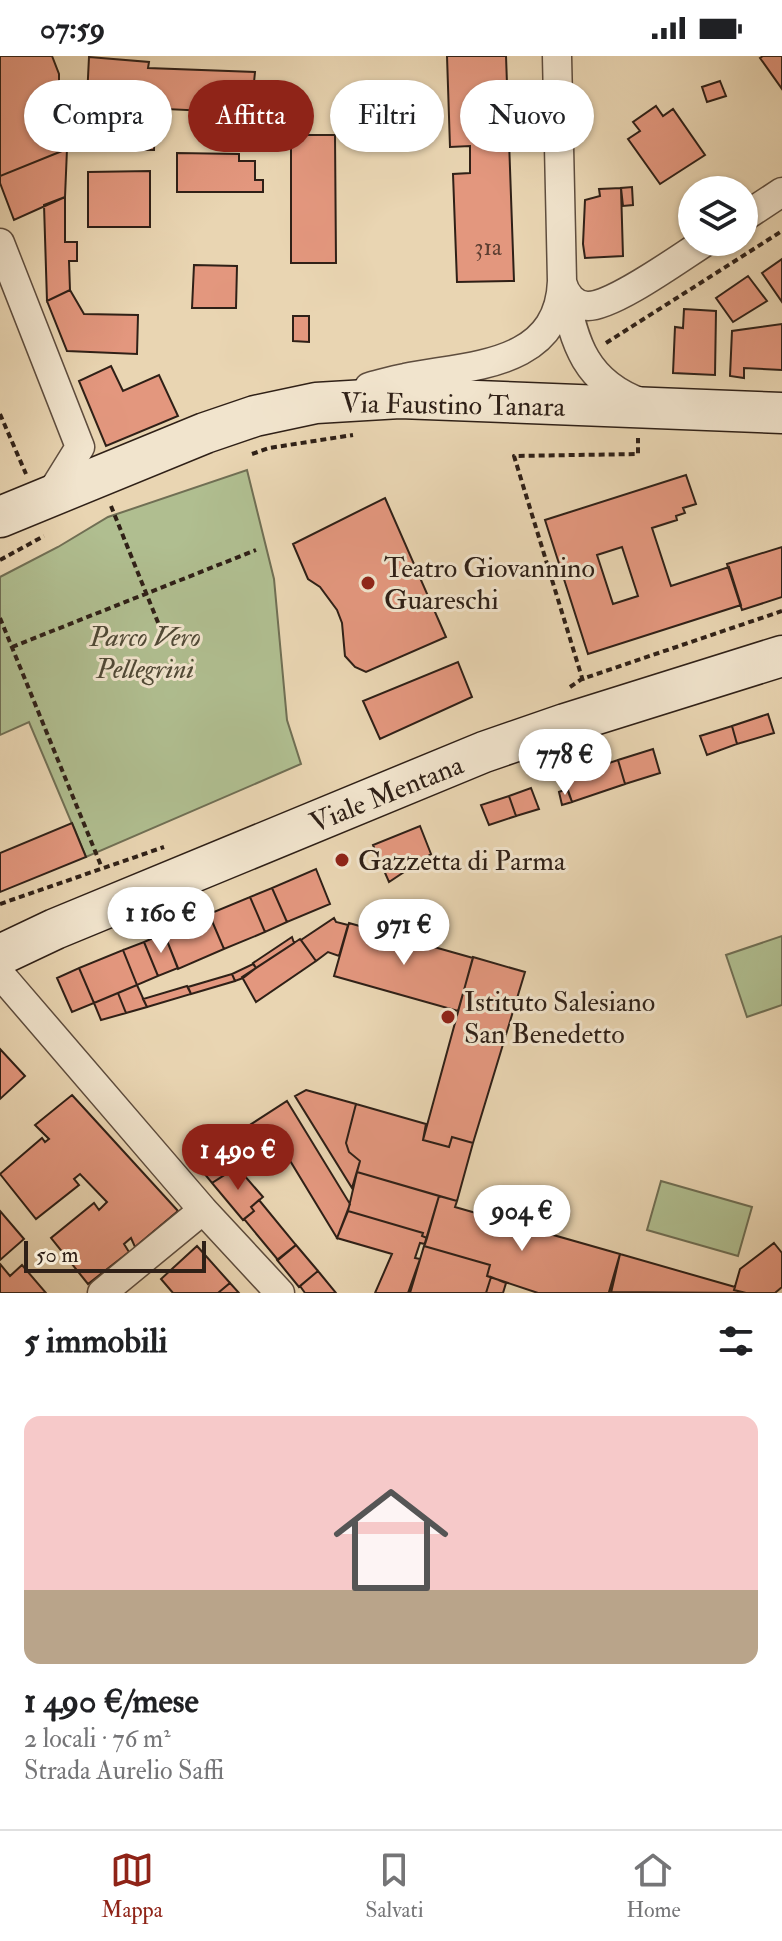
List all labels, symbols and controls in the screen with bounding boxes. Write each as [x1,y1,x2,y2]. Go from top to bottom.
text: 07:59 [40,10,105,47]
chip: Compra [24,80,172,152]
chip: Affitta [188,80,314,152]
chip: Filtri [330,80,444,152]
chip: Nuovo [460,80,594,152]
map controls [678,176,758,256]
button: layers [678,176,758,256]
house number: 31a [474,232,503,263]
street label: Via Faustino Tanara [341,386,566,425]
place label: Teatro Giovannino Guareschi [384,551,595,618]
marker: Teatro Giovannino Guareschi [359,574,377,592]
park label: Parco Vero Pellegrini [88,620,201,687]
pin: 778 € [509,729,621,797]
text: 778 € [537,739,593,771]
street label: Viale Mentana [305,748,469,841]
place label: Gazzetta di Parma [358,844,566,879]
marker: Gazzetta di Parma [333,851,351,869]
pin: 1 160 € [87,887,235,955]
text: 1 160 € [125,897,197,929]
pin: 971 € [348,899,460,967]
text: 971 € [376,909,432,941]
place label: Istituto Salesiano San Benedetto [464,985,655,1052]
marker: Istituto Salesiano San Benedetto [439,1008,457,1026]
pin: 1 490 € [164,1124,312,1192]
text: 1 490 € [200,1134,276,1166]
pin: 904 € [466,1185,578,1253]
text: 904 € [491,1195,553,1227]
scale bar [24,1237,206,1273]
text: 50 m [36,1241,78,1269]
icon: filters [714,1319,758,1363]
text: 5 immobili [24,1320,168,1363]
icon: home [319,1468,463,1612]
text: 1 490 €/mese [24,1680,199,1723]
text: 2 locali · 76 m² [24,1723,171,1755]
text: Strada Aurelio Saffi [24,1755,224,1787]
tab: Mappa [101,1848,163,1924]
tab: Salvati [365,1848,424,1924]
tab: Home [626,1848,681,1924]

